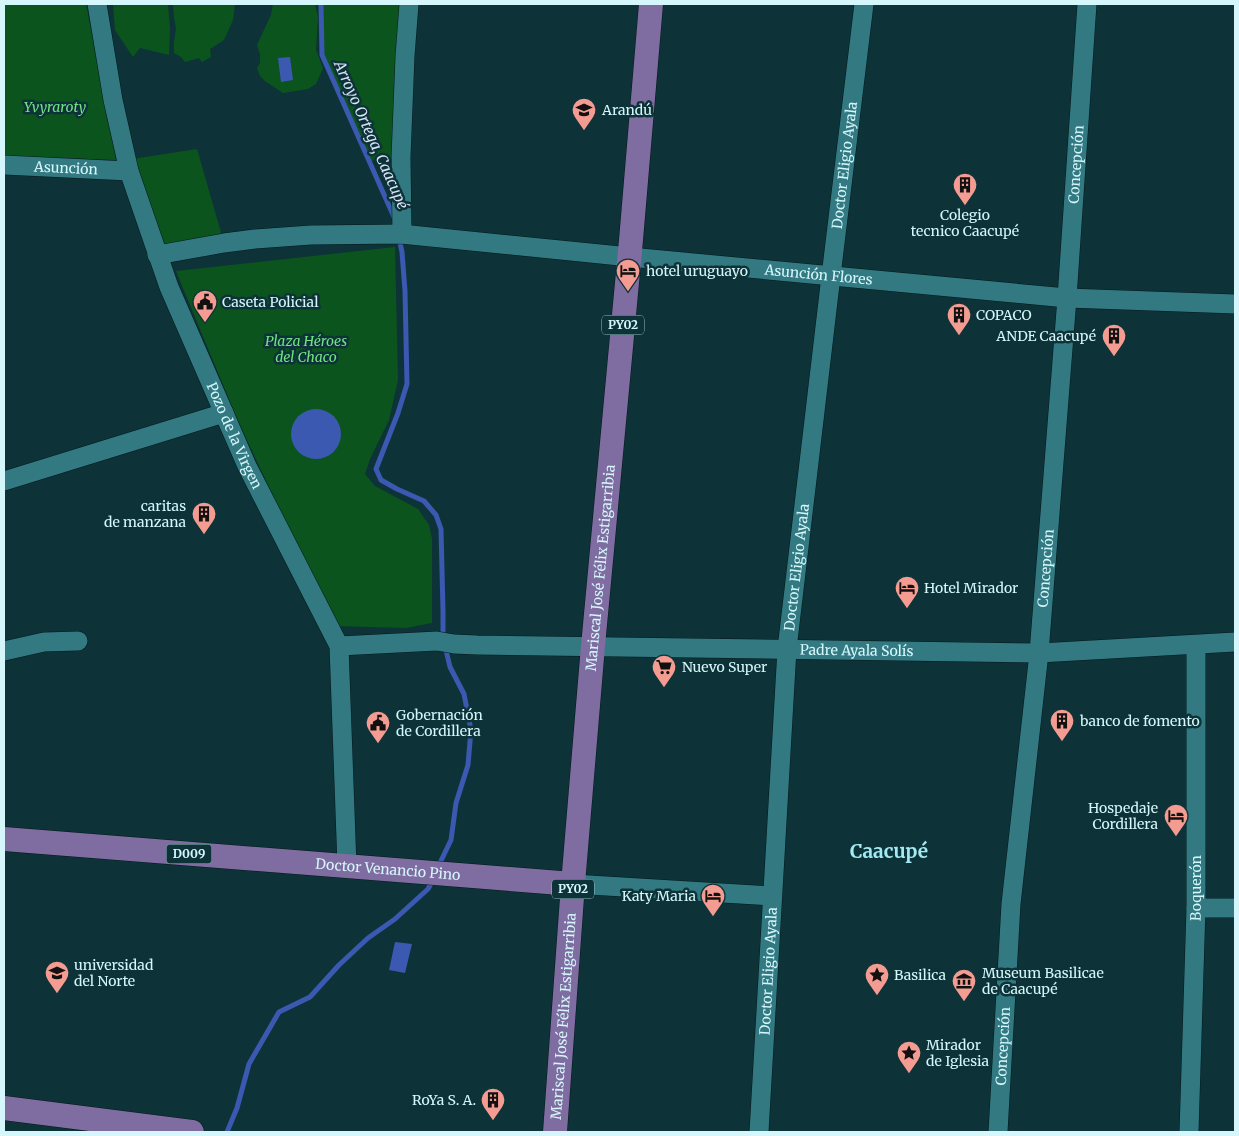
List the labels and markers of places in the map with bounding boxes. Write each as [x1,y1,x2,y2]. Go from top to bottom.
school or university icon: Arandú [571,97,597,131]
place label: Arandú [601,101,652,119]
building icon: Colegio tecnico Caacupé [952,172,978,206]
place label: Colegio tecnico Caacupé [911,206,1019,240]
hotel icon: hotel uruguayo [615,258,641,292]
place label: hotel uruguayo [646,262,748,280]
public building icon: Caseta Policial [192,289,218,323]
place label: Caseta Policial [222,293,319,311]
building icon: COPACO [946,302,972,336]
place label: COPACO [976,306,1032,324]
building icon: ANDE Caacupé [1101,323,1127,357]
place label: ANDE Caacupé [995,327,1096,345]
place label: caritas de manzana [104,497,186,531]
building icon: caritas de manzana [191,501,217,535]
hotel icon: Hotel Mirador [894,575,920,609]
place label: Hotel Mirador [924,579,1018,597]
supermarket icon: Nuevo Super [651,654,677,688]
place label: Nuevo Super [682,658,767,676]
place label: Gobernación de Cordillera [396,706,483,740]
building icon: banco de fomento [1049,708,1075,742]
public building icon: Gobernación de Cordillera [365,710,391,744]
place label: banco de fomento [1079,712,1200,730]
place label: Hospedaje Cordillera [1088,799,1158,833]
hotel icon: Hospedaje Cordillera [1163,803,1189,837]
hotel icon: Katy Maria [700,883,726,917]
place label: Katy Maria [622,887,696,905]
place label: universidad del Norte [74,956,154,990]
school or university icon: universidad del Norte [44,960,70,994]
place icon: Basilica [864,962,890,996]
place label: Museum Basilicae de Caacupé [982,964,1104,998]
place label: Basilica [894,966,946,984]
museum icon: Museum Basilicae de Caacupé [951,968,977,1002]
place label: Mirador de Iglesia [926,1036,989,1070]
place icon: Mirador de Iglesia [896,1040,922,1074]
building icon: RoYa S. A. [480,1087,506,1121]
place label: RoYa S. A. [412,1091,476,1109]

